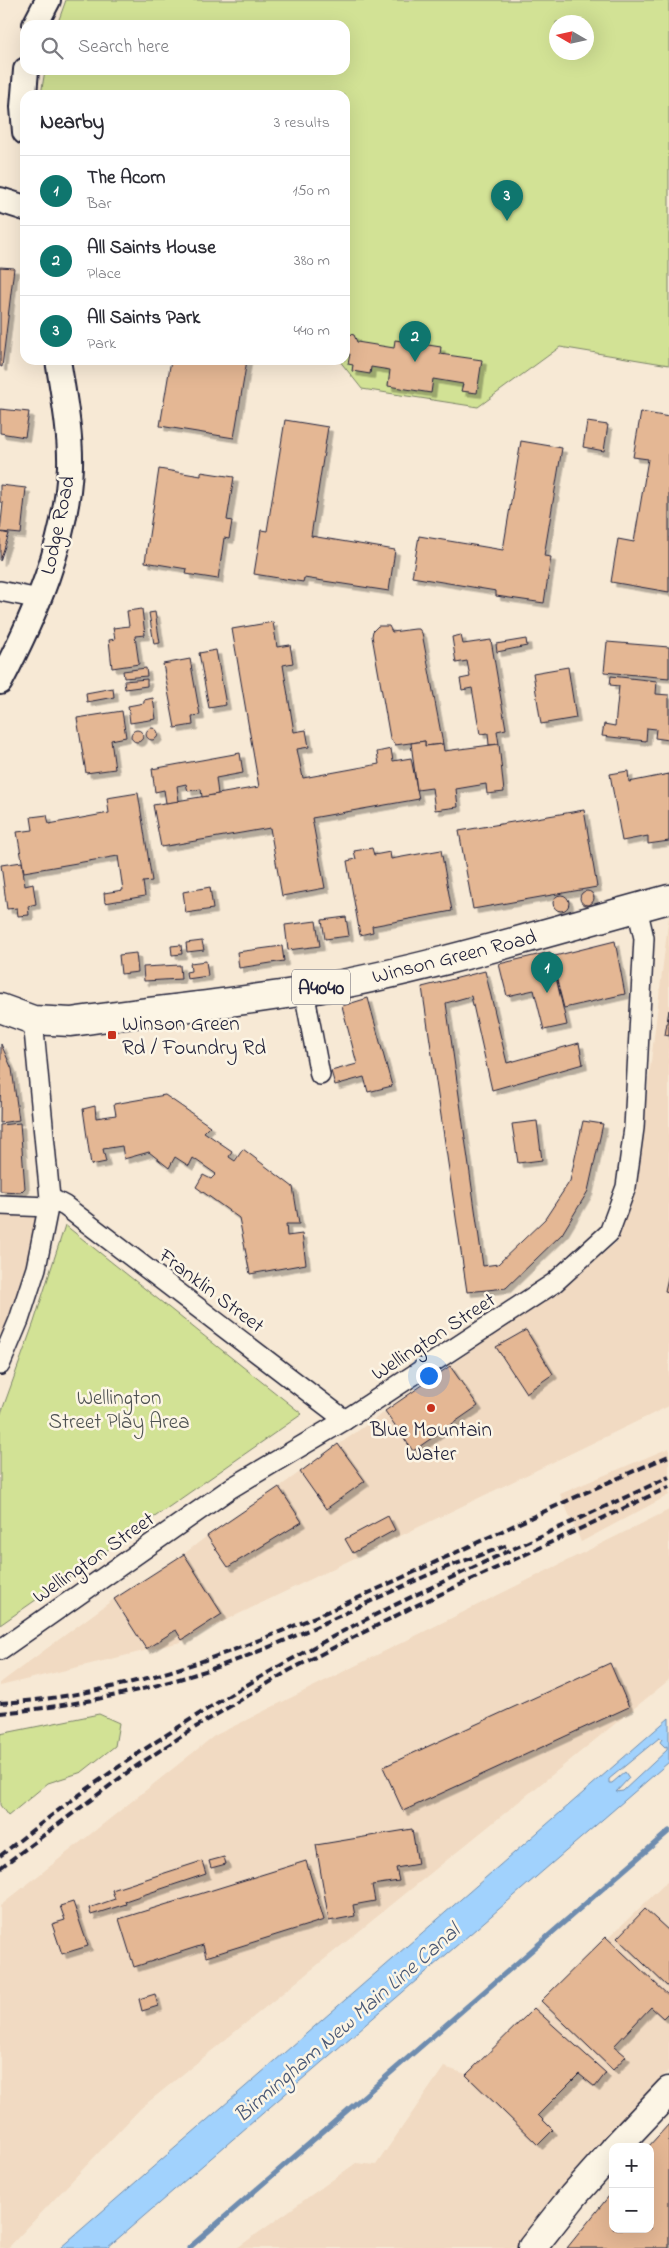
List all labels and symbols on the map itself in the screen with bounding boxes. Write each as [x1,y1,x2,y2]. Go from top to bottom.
north arrow [549,15,594,60]
pin: 3 [491,180,523,221]
pin: 2 [399,321,431,362]
street label: Lodge Road [34,473,86,578]
street label: Winson Green Road [369,923,540,993]
pin: 1 [531,952,563,993]
road number: A4040 [292,970,350,1004]
place label: Winson Green Rd / Foundry Rd [122,1010,266,1066]
marker: Winson Green Rd / Foundry Rd [106,1029,118,1041]
street label: Franklin Street [151,1241,270,1341]
street label: Wellington Street [366,1286,503,1391]
your location [416,1363,442,1389]
park label: Wellington Street Play Area [48,1384,190,1440]
marker: Blue Mountain Water [425,1402,437,1414]
place label: Blue Mountain Water [369,1416,492,1470]
street label: Wellington Street [27,1505,162,1614]
water label: Birmingham New Main Line Canal [228,1915,470,2132]

